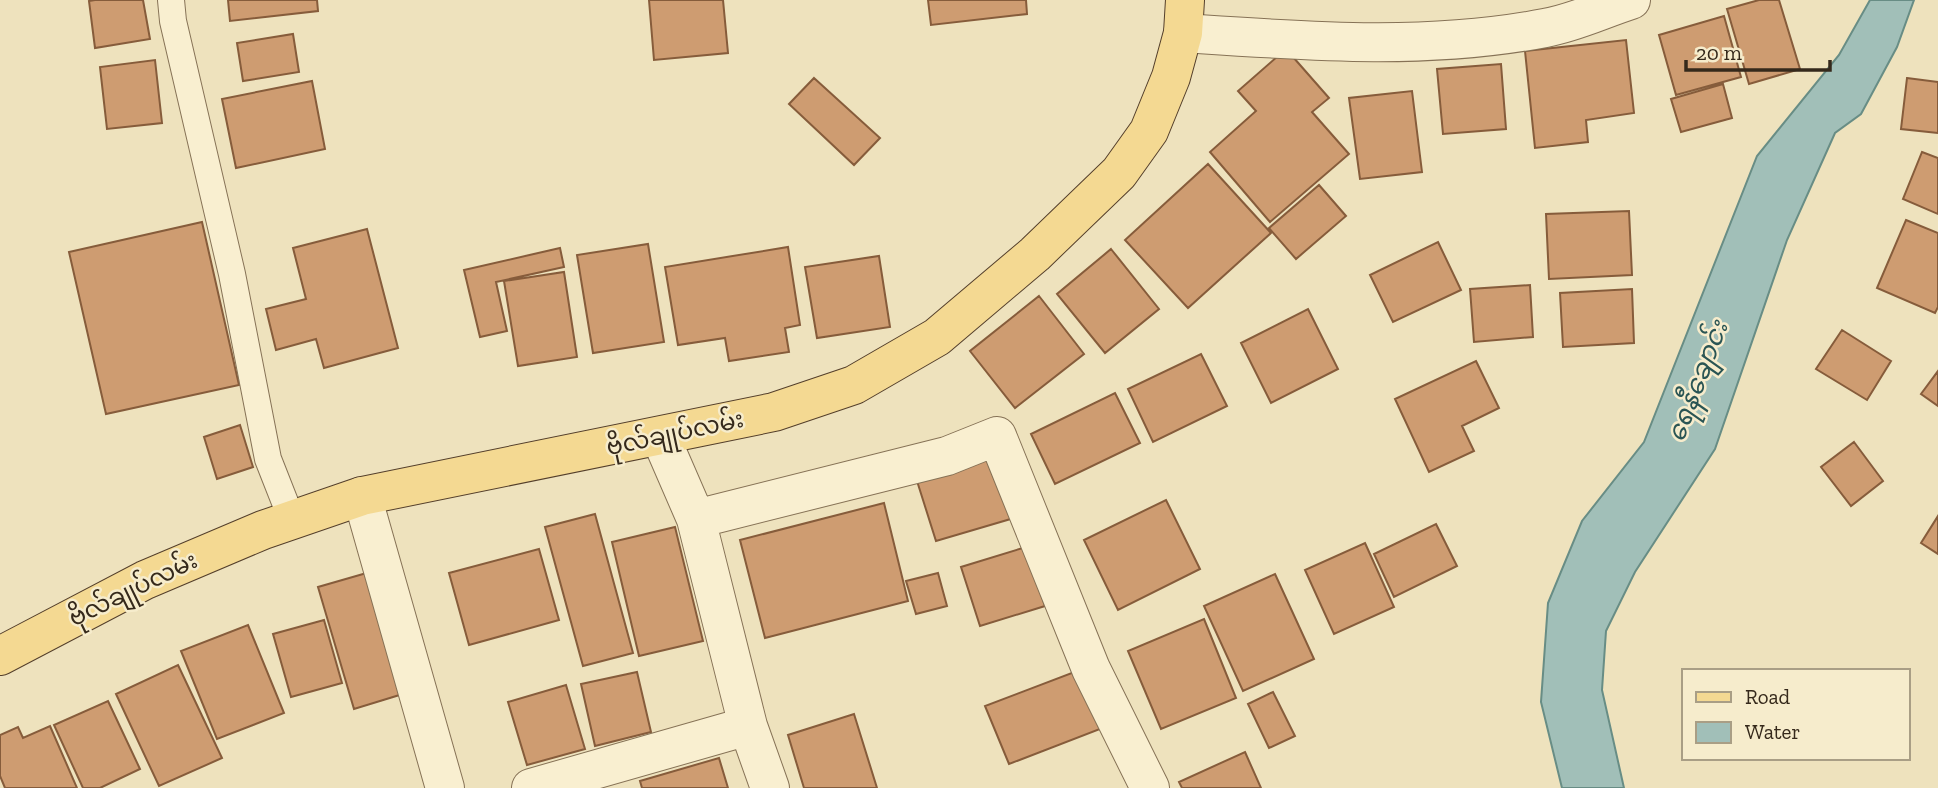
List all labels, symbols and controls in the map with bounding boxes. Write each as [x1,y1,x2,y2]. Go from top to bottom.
scale bar [1686,28,1829,72]
text: 20 m [1696,40,1742,65]
water label: ရေနီချောင်း [1657,313,1741,448]
street label: ဗိုလ်‌ချုပ်‌လမ်း [603,403,747,466]
street label: ဗိုလ်‌ချုပ်‌လမ်း [63,544,204,637]
legend [1682,669,1910,760]
text: Road [1745,684,1791,709]
text: Water [1745,719,1800,744]

